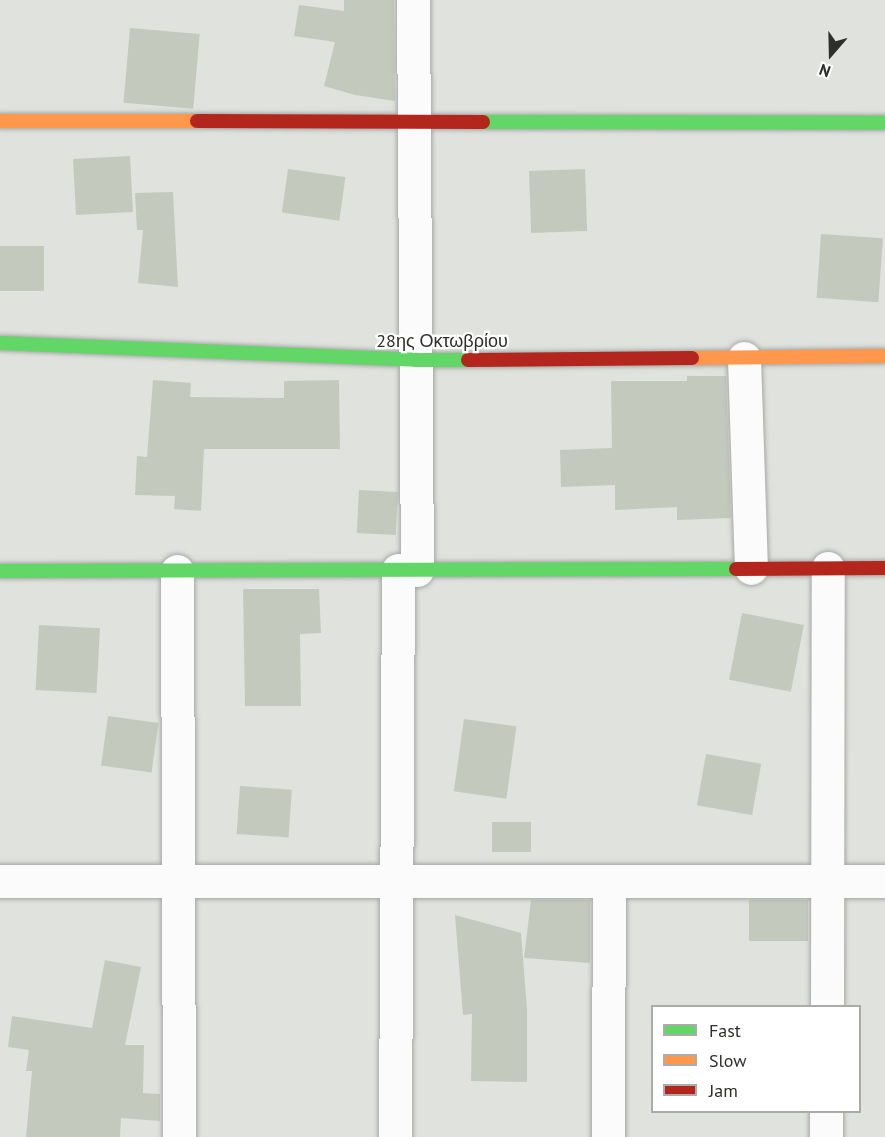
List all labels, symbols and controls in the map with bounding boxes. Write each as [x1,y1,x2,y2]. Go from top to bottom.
north arrow [801,24,861,84]
text: N [816,60,833,82]
street label: 28ης Οκτωβρίου [376,330,508,352]
legend [651,1005,861,1113]
text: Fast [709,1019,741,1042]
text: Slow [709,1049,747,1072]
text: Jam [709,1079,738,1102]

